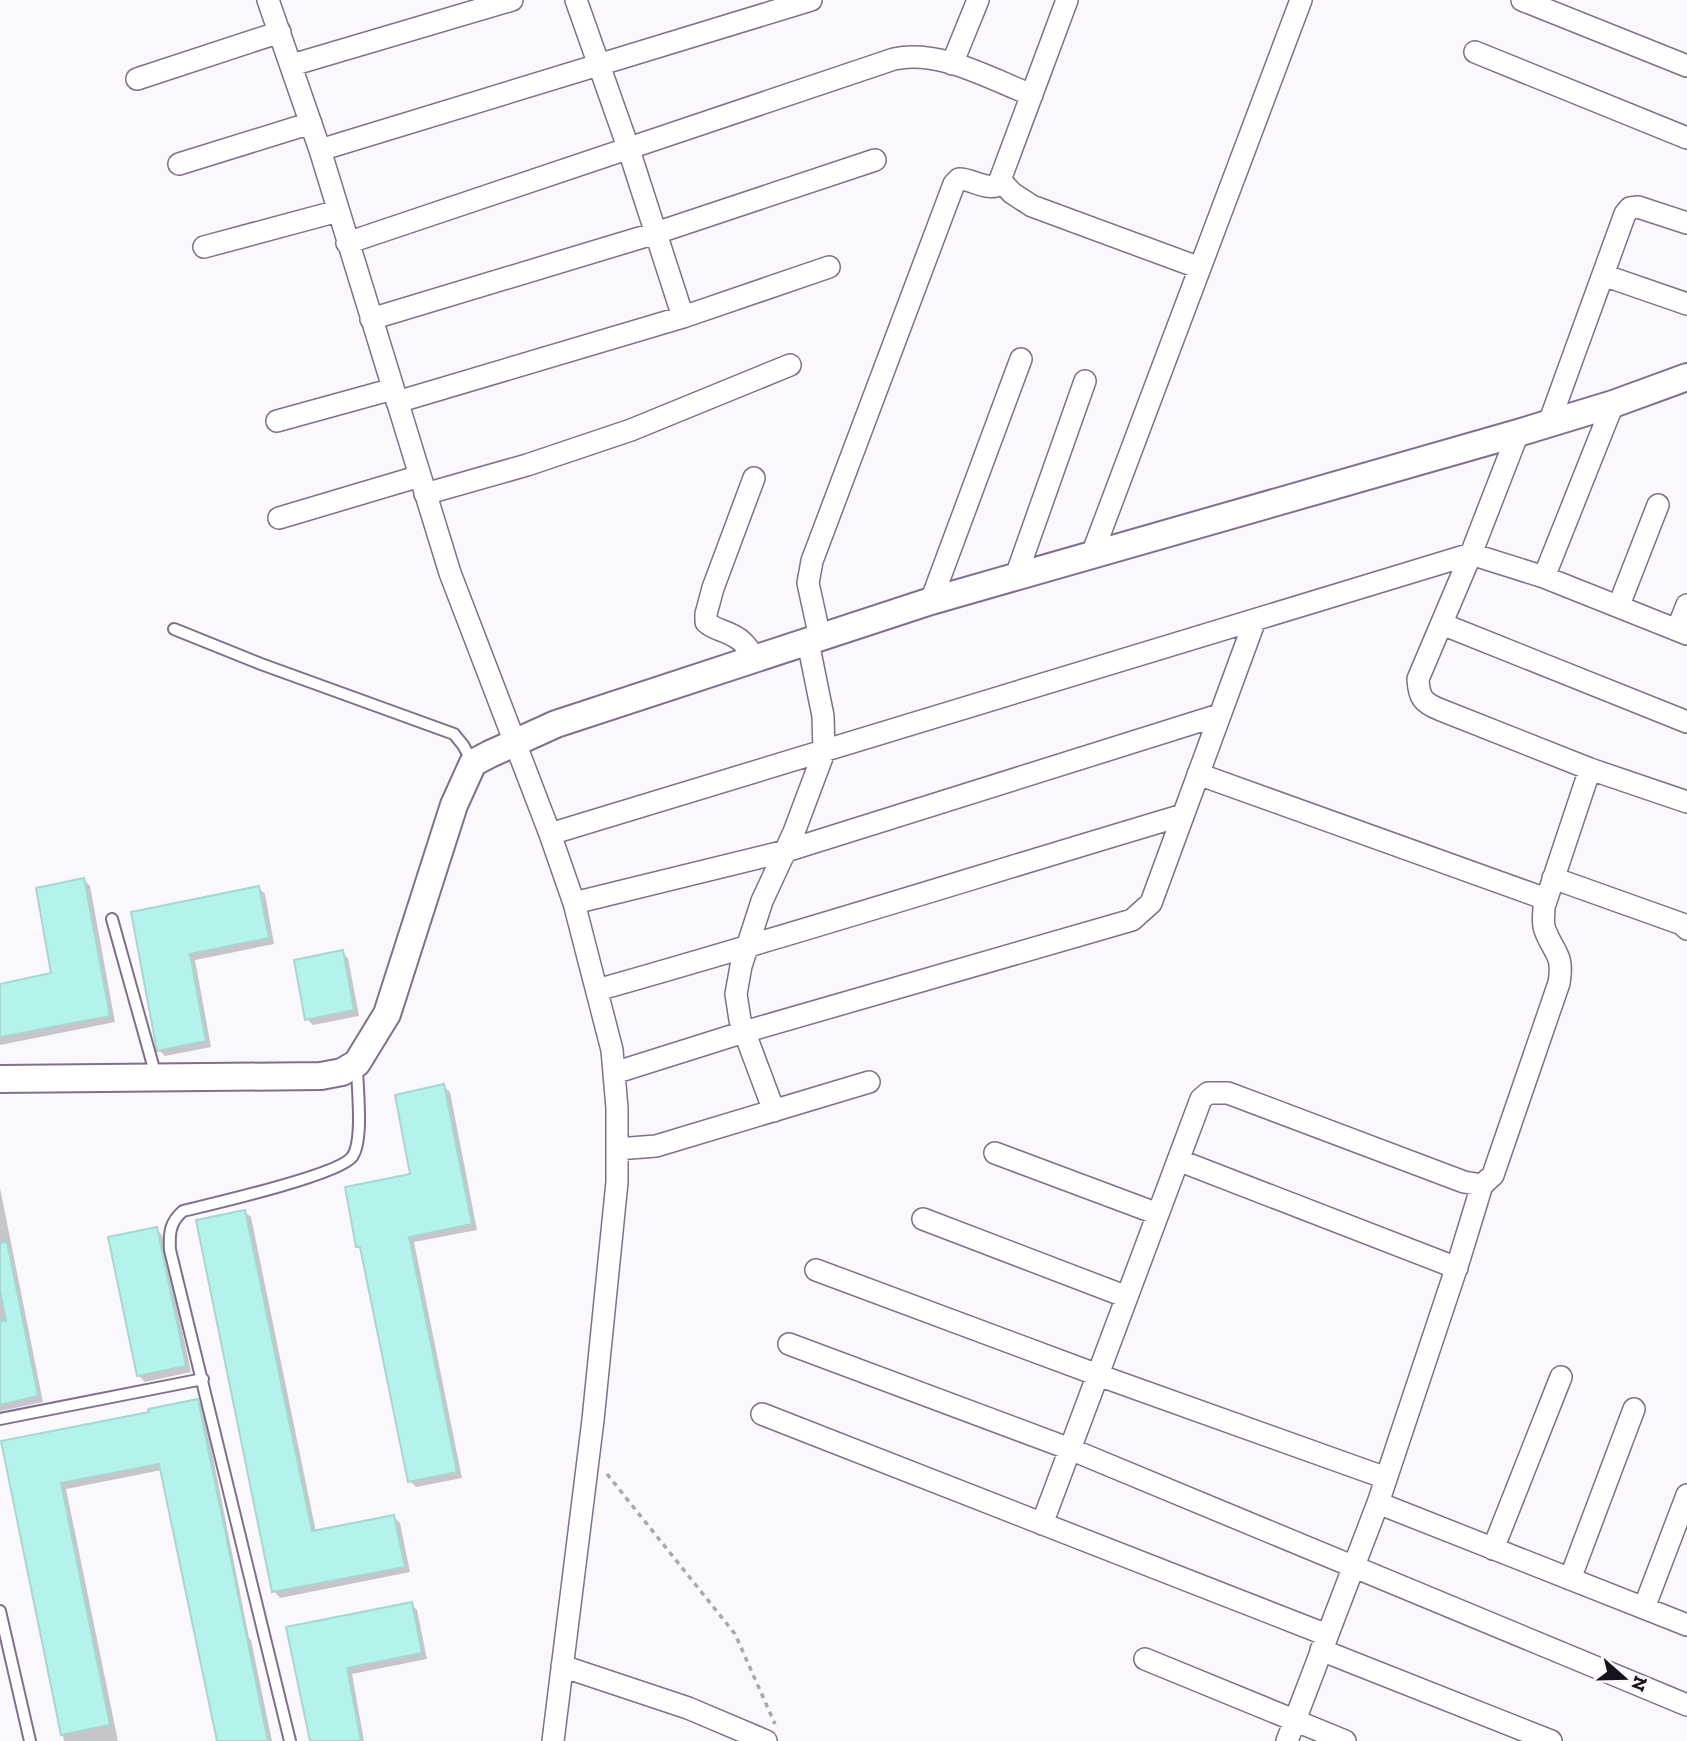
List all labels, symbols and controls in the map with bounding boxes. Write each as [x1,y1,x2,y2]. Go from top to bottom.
north arrow [1589,1643,1659,1713]
text: N [1626,1673,1653,1694]

